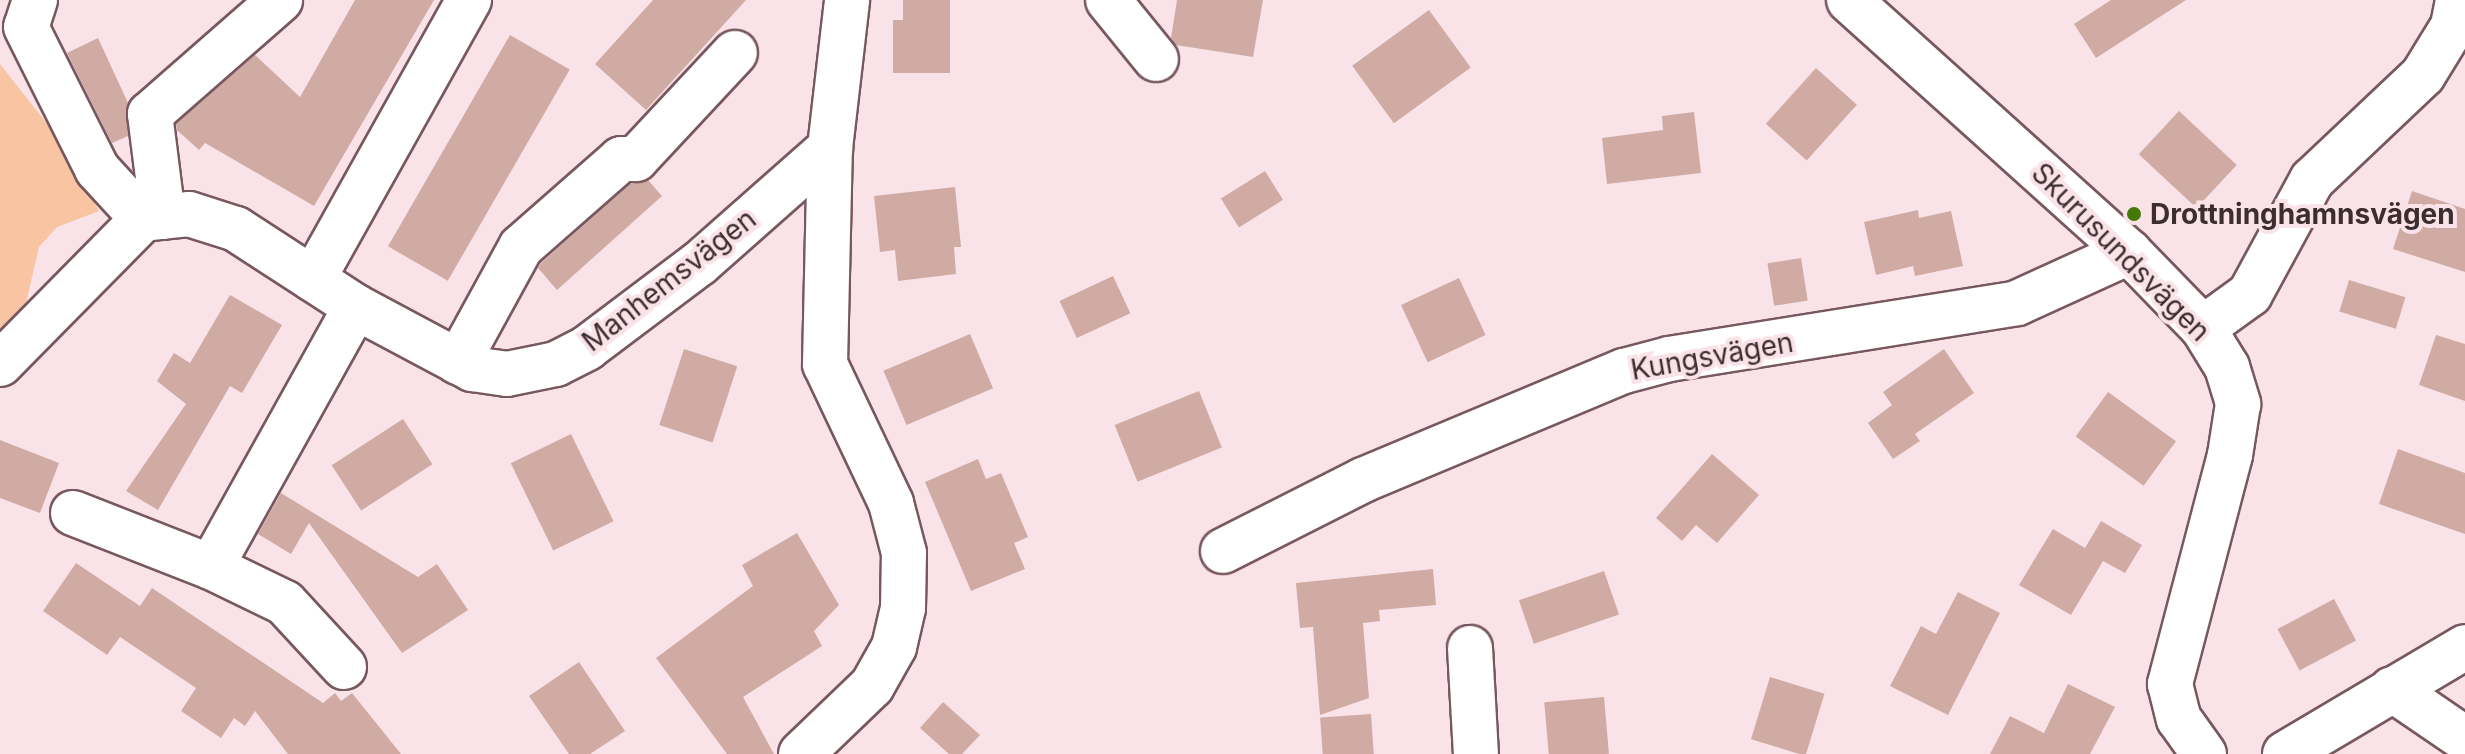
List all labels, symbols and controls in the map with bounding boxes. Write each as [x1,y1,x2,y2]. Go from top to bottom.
street label: Skurusundsvägen [2025,156,2217,348]
place label: Drottninghamnsvägen [2150,197,2455,231]
street label: Manhemsvägen [575,202,763,358]
marker: Drottninghamnsvägen [2125,205,2143,223]
street label: Kungsvägen [1628,325,1796,387]

